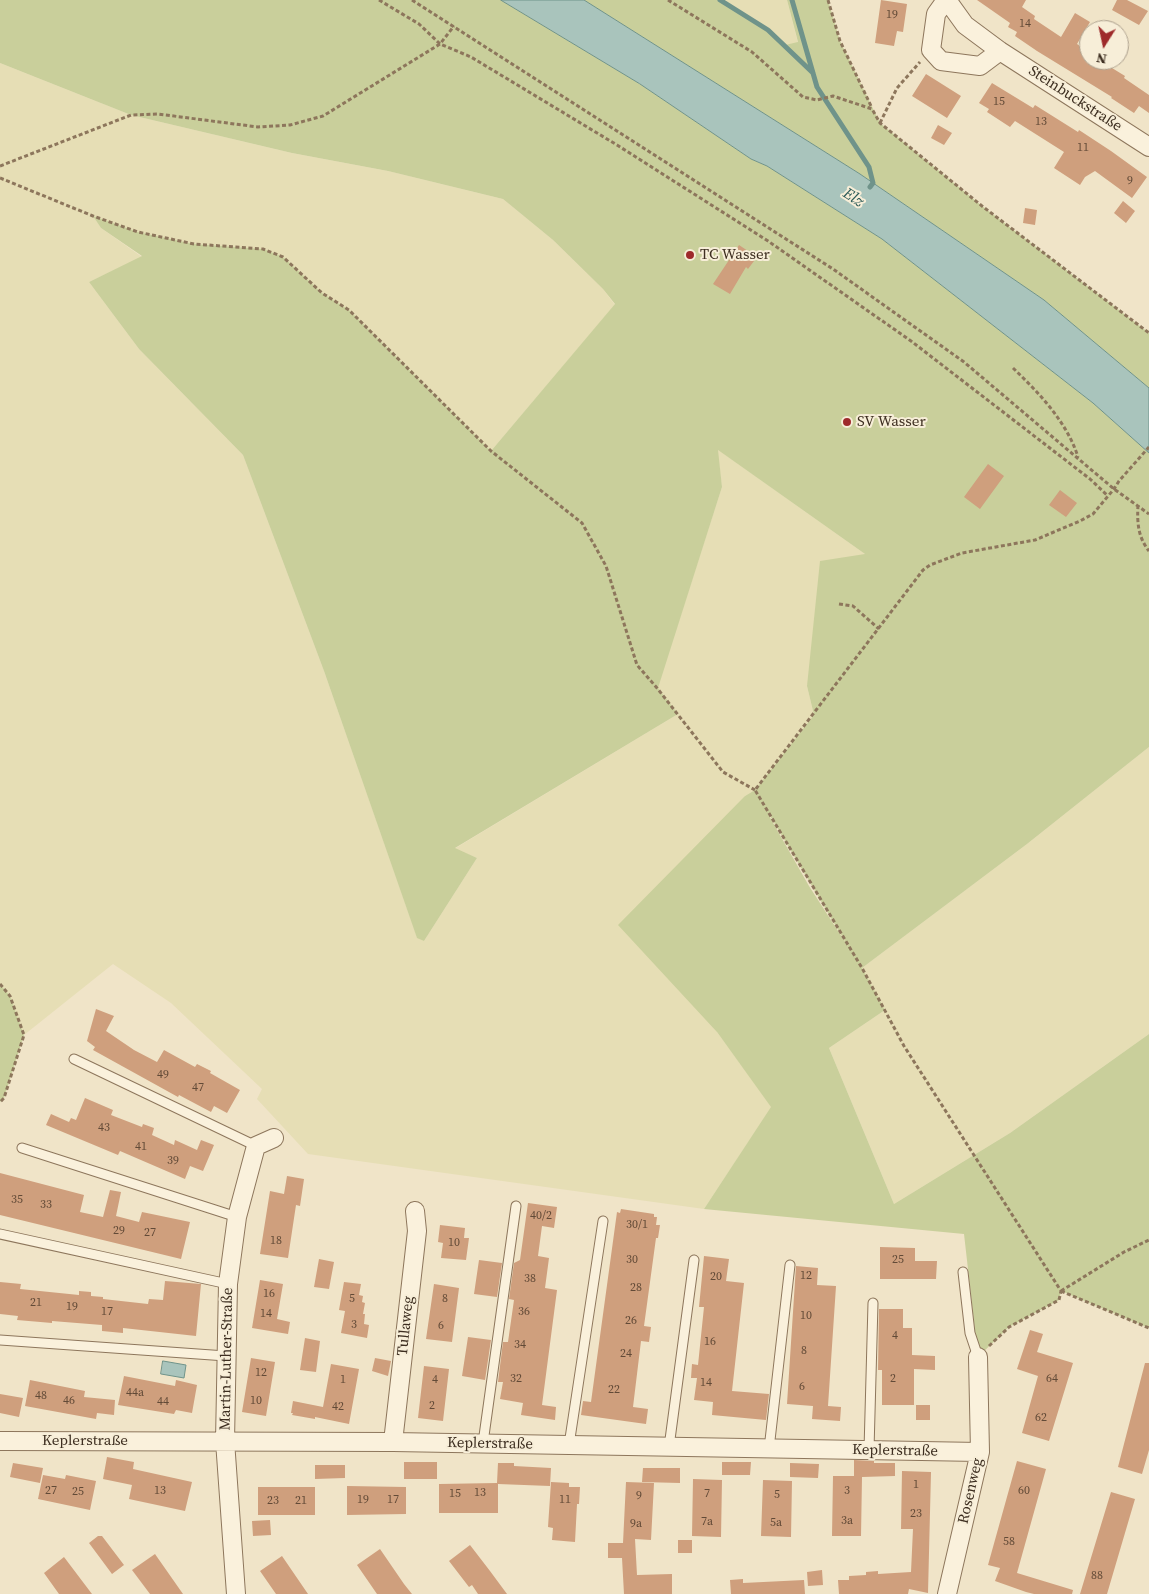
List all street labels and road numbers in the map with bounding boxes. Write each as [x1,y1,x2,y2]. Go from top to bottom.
street label: Steinbuckstraße [1025,62,1125,136]
street label: Martin-Luther-Straße [217,1287,237,1431]
street label: Tullaweg [394,1295,418,1357]
street label: Keplerstraße [42,1432,128,1450]
street label: Keplerstraße [447,1434,533,1454]
street label: Keplerstraße [852,1441,938,1461]
street label: Rosenweg [955,1456,987,1526]

